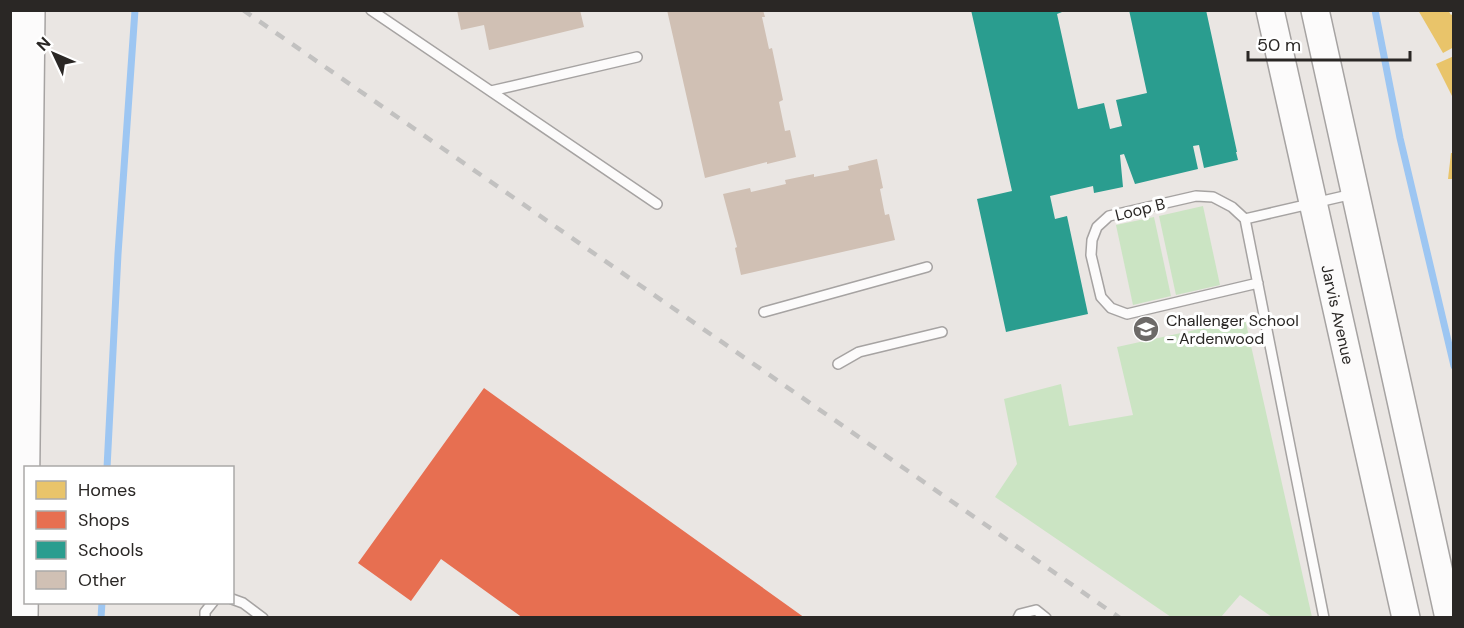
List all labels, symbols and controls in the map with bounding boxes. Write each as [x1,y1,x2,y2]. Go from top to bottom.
north arrow [24,24,84,84]
scale bar [1248,24,1410,62]
text: N [32,32,55,55]
text: 50 m [1257,33,1301,57]
street label: Loop B [1113,193,1167,226]
street label: Jarvis Avenue [1316,263,1359,366]
place label: Challenger School - Ardenwood [1166,310,1299,349]
school or university icon: Challenger School - Ardenwood [1131,314,1161,344]
legend [24,466,234,604]
text: Homes [78,478,136,502]
text: Shops [78,508,130,532]
text: Schools [78,538,143,562]
text: Other [78,568,127,592]

